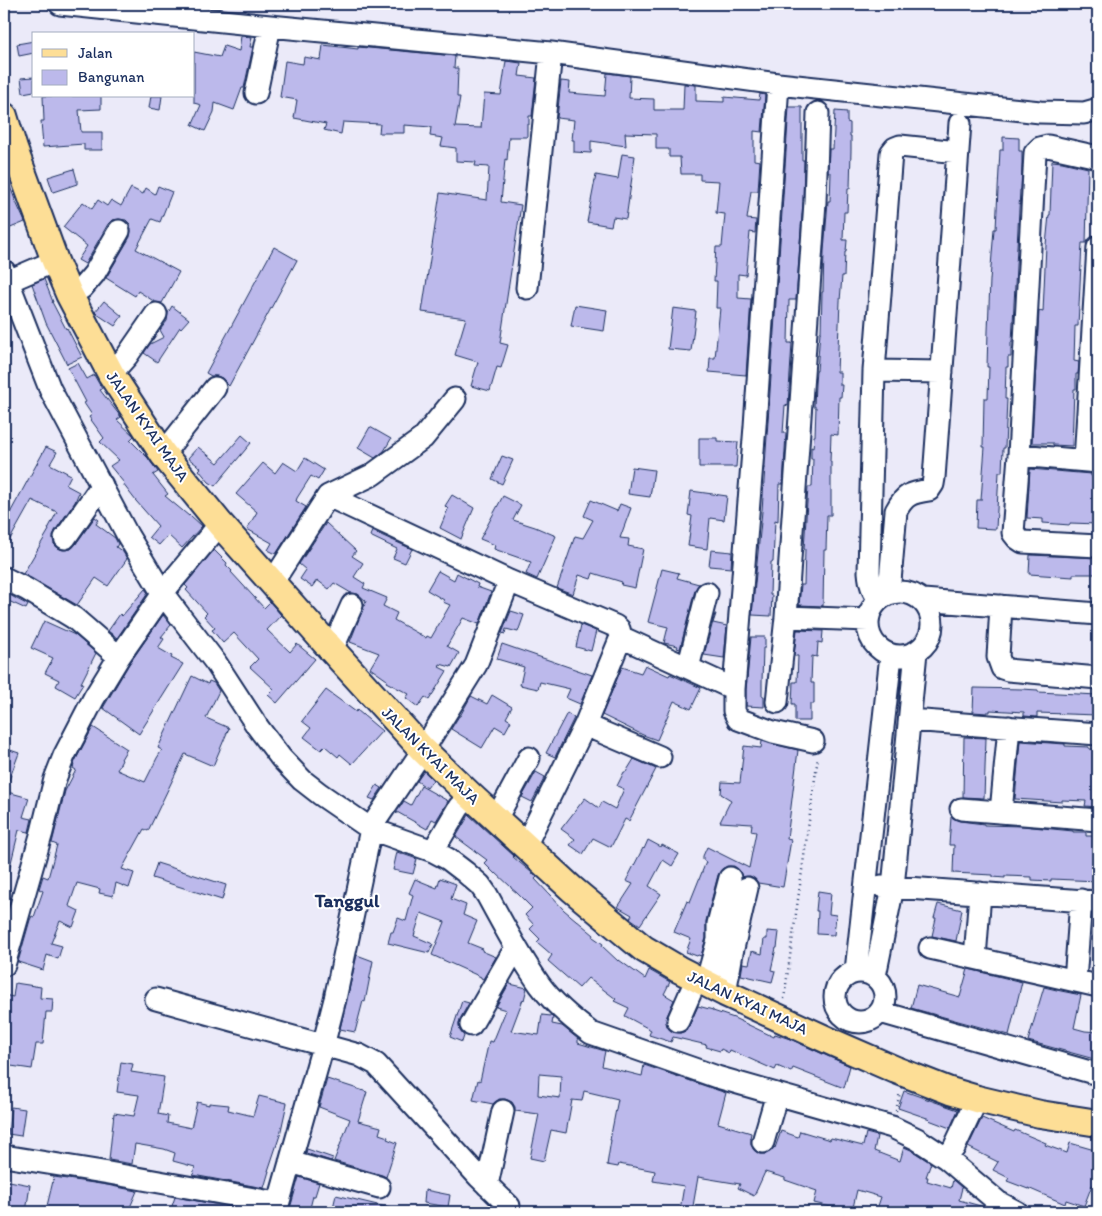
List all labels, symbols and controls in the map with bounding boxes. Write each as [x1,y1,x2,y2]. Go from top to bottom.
legend [32,32,195,98]
text: Jalan [78,44,112,62]
text: Bangunan [78,68,145,86]
street label: JALAN KYAI MAJA [102,367,193,485]
street label: JALAN KYAI MAJA [378,703,483,808]
district label: Tanggul [314,889,380,912]
street label: JALAN KYAI MAJA [685,966,811,1039]

